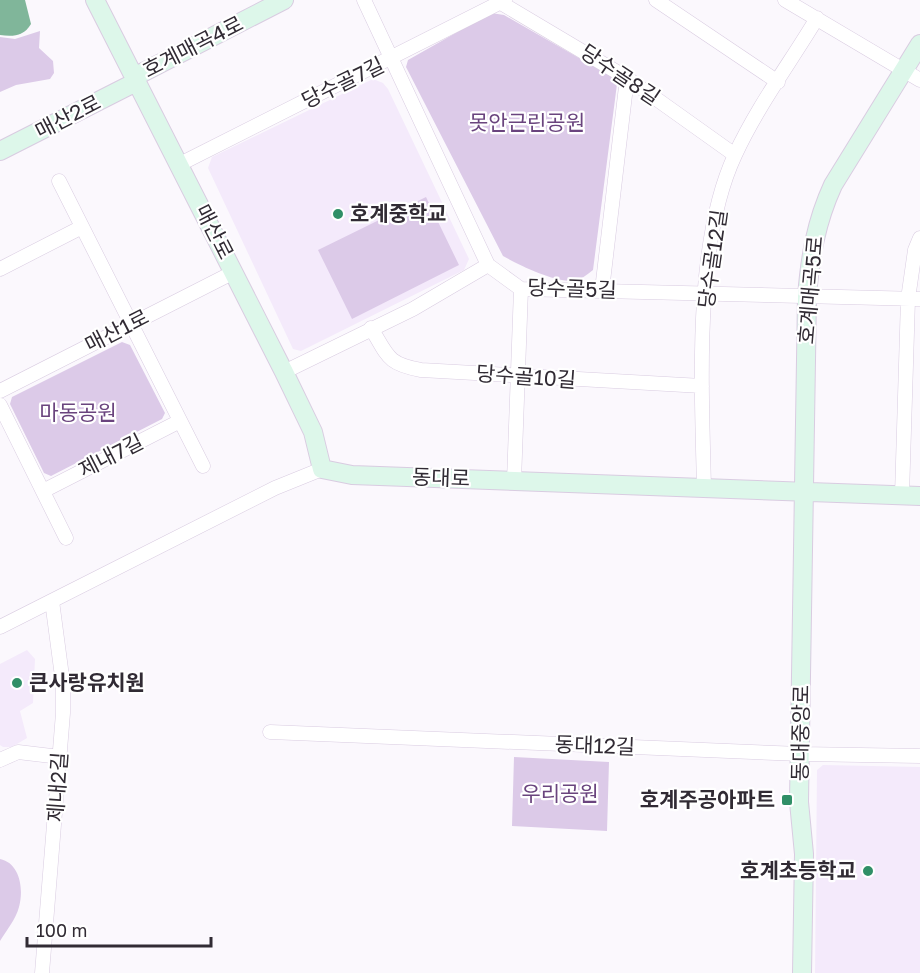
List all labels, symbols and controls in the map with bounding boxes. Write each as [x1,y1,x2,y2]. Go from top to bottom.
street label: 호계매곡4로 [138,10,247,83]
street label: 당수골8길 [576,38,665,110]
street label: 당수골7길 [297,51,388,113]
street label: 매산2로 [30,89,105,144]
park label: 못안근린공원 [469,109,585,135]
street label: 매산로 [190,200,240,263]
place label: 호계중학교 [350,200,447,226]
marker: 호계중학교 [331,207,345,221]
street label: 당수골12길 [692,208,732,310]
street label: 호계매곡5로 [792,235,828,345]
street label: 당수골5길 [527,273,617,303]
street label: 매산1로 [80,303,153,357]
street label: 당수골10길 [475,360,577,392]
park label: 마동공원 [39,399,117,425]
street label: 제내7길 [74,428,147,482]
street label: 동대로 [412,463,470,491]
place label: 큰사랑유치원 [29,669,145,695]
marker: 큰사랑유치원 [10,676,24,690]
street label: 동대중앙로 [786,684,814,782]
street label: 동대12길 [554,731,636,759]
street label: 제내2길 [42,751,72,823]
park label: 우리공원 [521,780,599,806]
place label: 호계주공아파트 [640,786,775,812]
marker: 호계주공아파트 [780,793,794,807]
place label: 호계초등학교 [740,857,856,883]
marker: 호계초등학교 [861,864,875,878]
scale bar [27,910,212,948]
text: 100 m [36,919,87,941]

